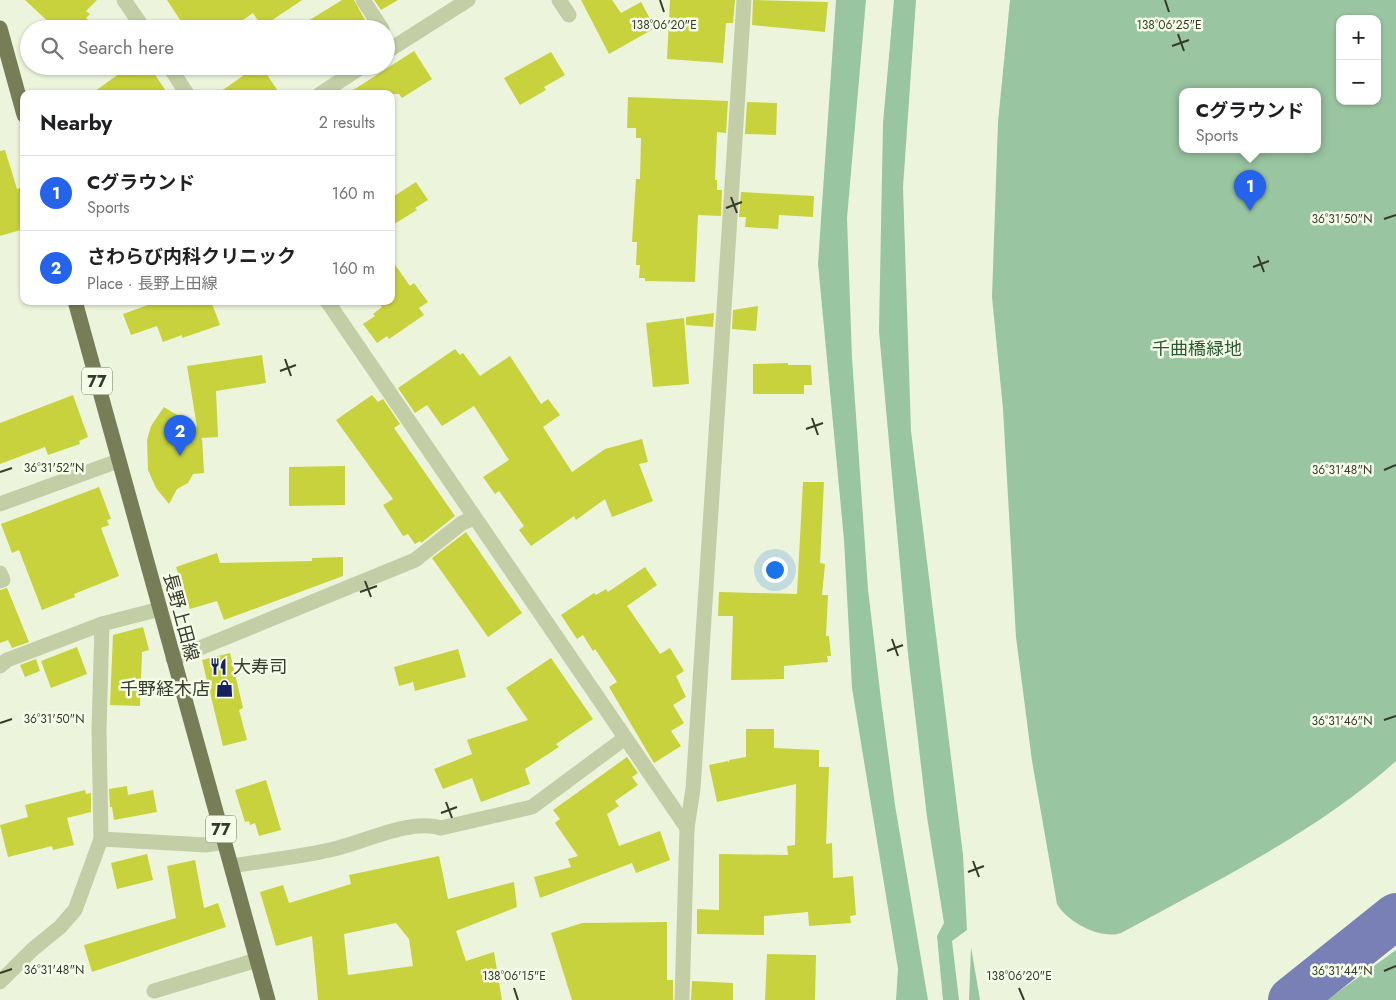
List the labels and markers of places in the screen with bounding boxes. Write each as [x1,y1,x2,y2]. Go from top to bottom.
pin: 1 [1234,170,1266,211]
pin: 2 [164,415,196,456]
place label: 大寿司 [233,654,287,680]
restaurant icon: 大寿司 [209,657,229,677]
place label: 千野経木店 [120,676,210,702]
shop icon: 千野経木店 [214,679,234,699]

